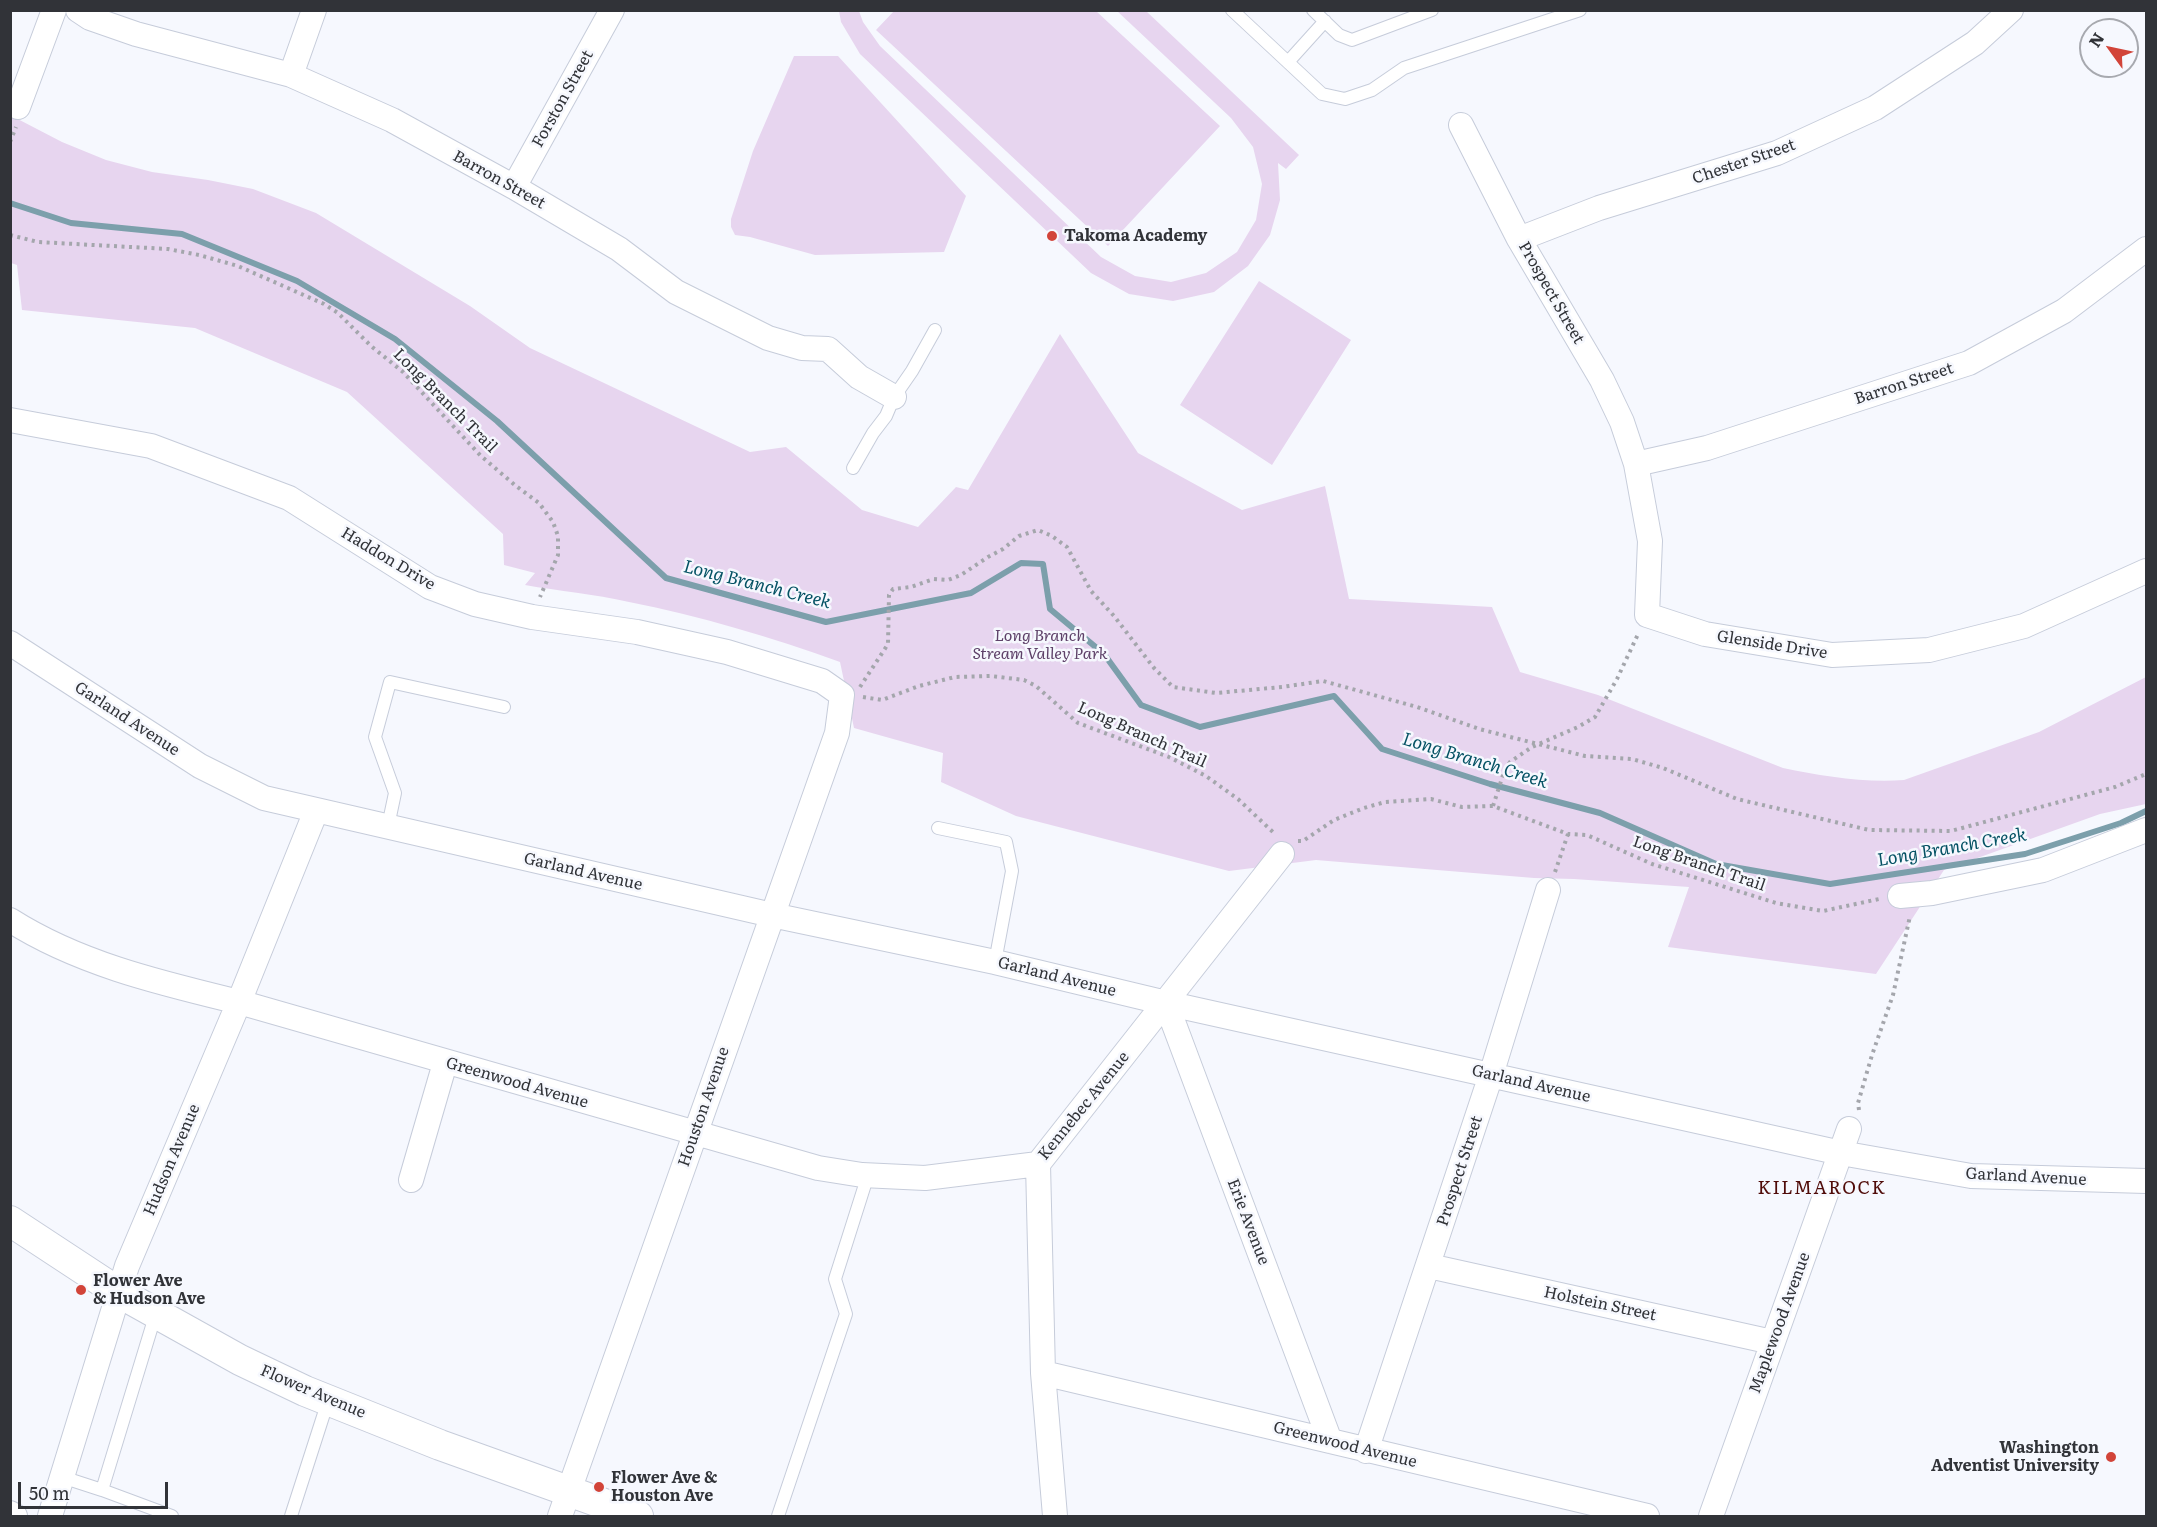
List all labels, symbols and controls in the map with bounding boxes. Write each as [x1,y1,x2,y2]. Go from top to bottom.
north arrow [2079,18,2139,78]
text: N [2082,27,2109,51]
street label: Forston Street [528,47,598,151]
street label: Chester Street [1690,135,1798,189]
street label: Barron Street [449,147,549,213]
place label: Takoma Academy [1064,226,1207,246]
marker: Takoma Academy [1045,229,1059,243]
street label: Prospect Street [1514,238,1588,348]
street label: Long Branch Trail [389,345,501,457]
street label: Barron Street [1852,359,1956,409]
street label: Haddon Drive [338,523,438,595]
water label: Long Branch Creek [681,556,833,614]
park label: Long Branch Stream Valley Park [972,626,1108,664]
street label: Glenside Drive [1715,627,1829,663]
street label: Garland Avenue [71,678,183,760]
street label: Long Branch Trail [1075,698,1209,772]
water label: Long Branch Creek [1400,729,1550,793]
water label: Long Branch Creek [1876,824,2028,872]
street label: Long Branch Trail [1630,832,1768,896]
street label: Garland Avenue [522,849,644,895]
street label: Garland Avenue [996,953,1118,1001]
street label: Houston Avenue [675,1045,733,1169]
street label: Kennebec Avenue [1034,1048,1134,1164]
street label: Greenwood Avenue [444,1053,590,1113]
street label: Garland Avenue [1470,1061,1592,1107]
street label: Hudson Avenue [140,1101,204,1219]
street label: Prospect Street [1433,1113,1487,1229]
street label: Garland Avenue [1965,1164,2087,1190]
street label: Erie Avenue [1223,1176,1273,1268]
district label: KILMAROCK [1757,1178,1887,1200]
street label: Maplewood Avenue [1746,1250,1814,1396]
place label: Flower Ave & Hudson Ave [93,1271,205,1309]
marker: Flower Ave & Hudson Ave [74,1283,88,1297]
street label: Holstein Street [1542,1283,1658,1325]
street label: Flower Avenue [257,1361,369,1423]
street label: Greenwood Avenue [1271,1418,1419,1472]
place label: Washington Adventist University [1931,1438,2099,1476]
marker: Washington Adventist University [2104,1450,2118,1464]
place label: Flower Ave & Houston Ave [611,1468,717,1506]
scale bar [21,1470,171,1508]
text: 50 m [29,1479,70,1506]
marker: Flower Ave & Houston Ave [592,1480,606,1494]

